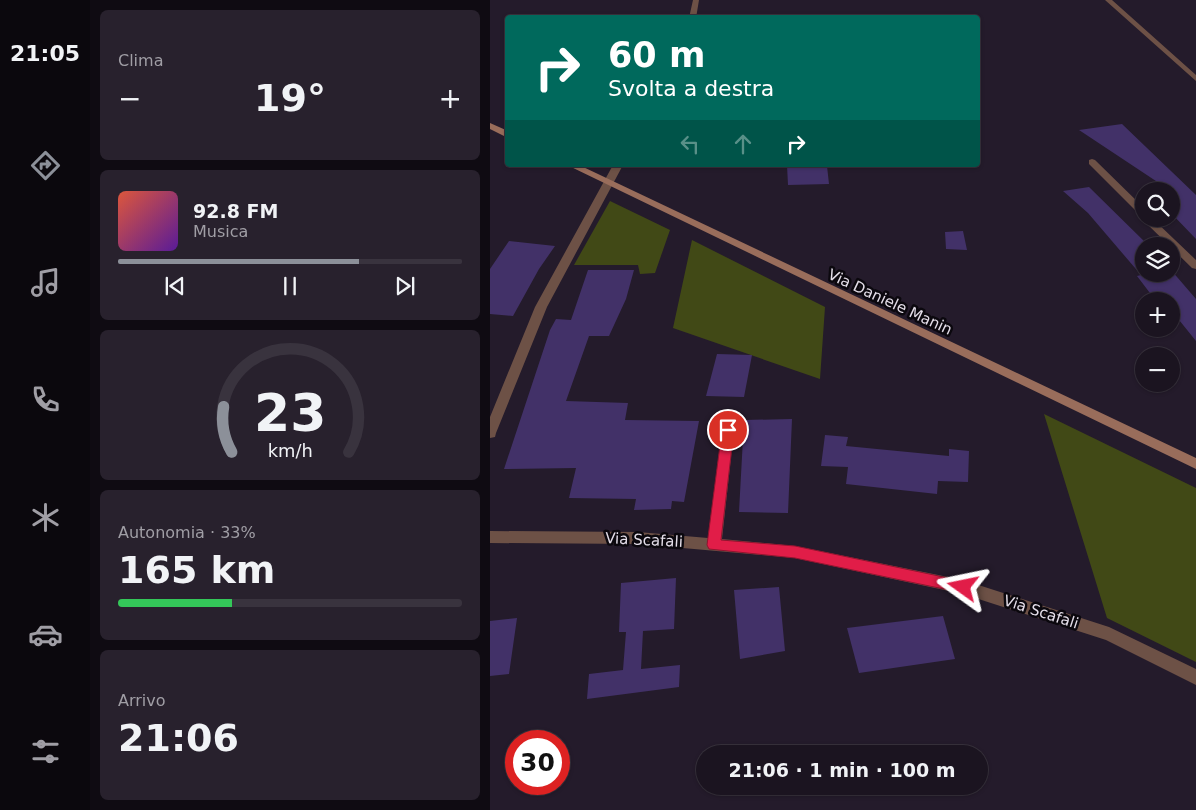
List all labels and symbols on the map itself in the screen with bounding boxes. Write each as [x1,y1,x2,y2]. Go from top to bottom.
street label: Via Daniele Manin [825,265,955,339]
pin [707,409,749,451]
street label: Via Scafali [605,529,683,551]
position arrow [936,560,988,612]
street label: Via Scafali [1001,591,1081,633]
speed limit sign: 30 [505,730,570,795]

